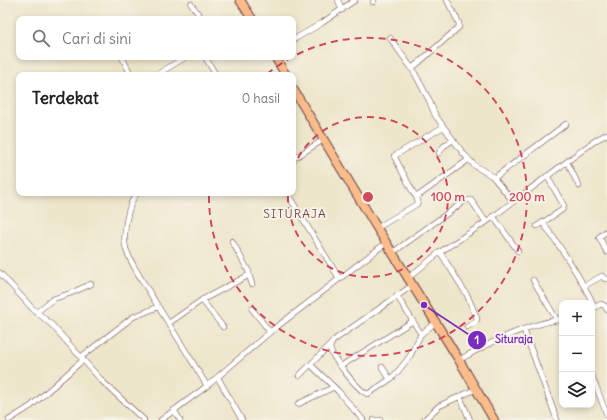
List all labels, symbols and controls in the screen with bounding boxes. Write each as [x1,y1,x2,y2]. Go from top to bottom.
search box [16,16,296,60]
icon: search [30,27,52,49]
text: Cari di sini [62,29,131,48]
text: Terdekat [32,87,99,109]
text: 0 hasil [242,90,280,107]
text: 100 m [431,189,465,204]
text: 200 m [509,189,545,204]
centre of rings [361,190,375,204]
district label: SITURAJA [263,206,327,221]
map controls [559,300,595,408]
button: + [559,300,595,336]
callout: Situraja [467,328,541,351]
text: 1 [475,332,479,347]
text: Situraja [495,332,534,346]
button: − [559,336,595,372]
button: layers [559,372,595,408]

